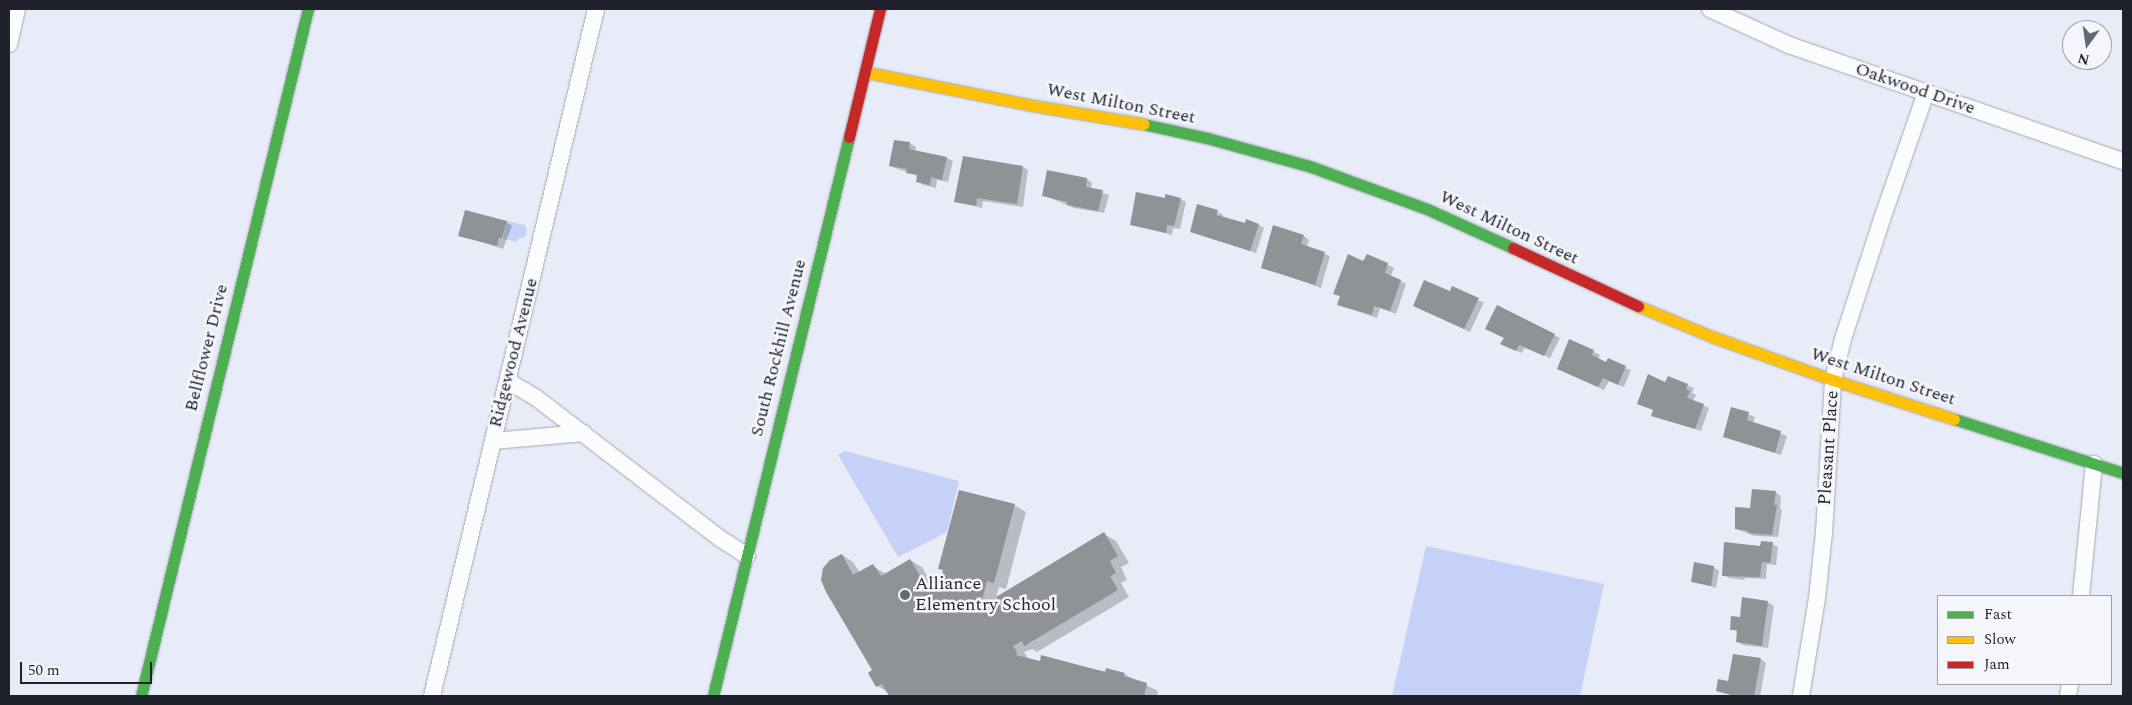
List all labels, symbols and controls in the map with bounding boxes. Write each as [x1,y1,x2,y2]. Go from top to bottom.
north arrow [2062,20,2112,70]
text: N [2075,47,2092,71]
street label: Oakwood Drive [1852,58,1978,120]
street label: West Milton Street [1045,79,1197,129]
street label: West Milton Street [1436,186,1582,270]
street label: South Rockhill Avenue [747,257,811,439]
street label: Ridgewood Avenue [485,276,543,430]
street label: Bellflower Drive [181,282,233,414]
street label: West Milton Street [1808,343,1958,411]
street label: Pleasant Place [1814,390,1844,506]
place label: Alliance Elementry School [915,574,1056,616]
marker: Alliance Elementry School [899,589,911,601]
legend [1937,595,2112,685]
text: Fast [1984,603,2012,626]
text: Slow [1984,628,2016,651]
scale bar [22,652,155,684]
text: Jam [1984,653,2010,676]
text: 50 m [28,659,60,682]

